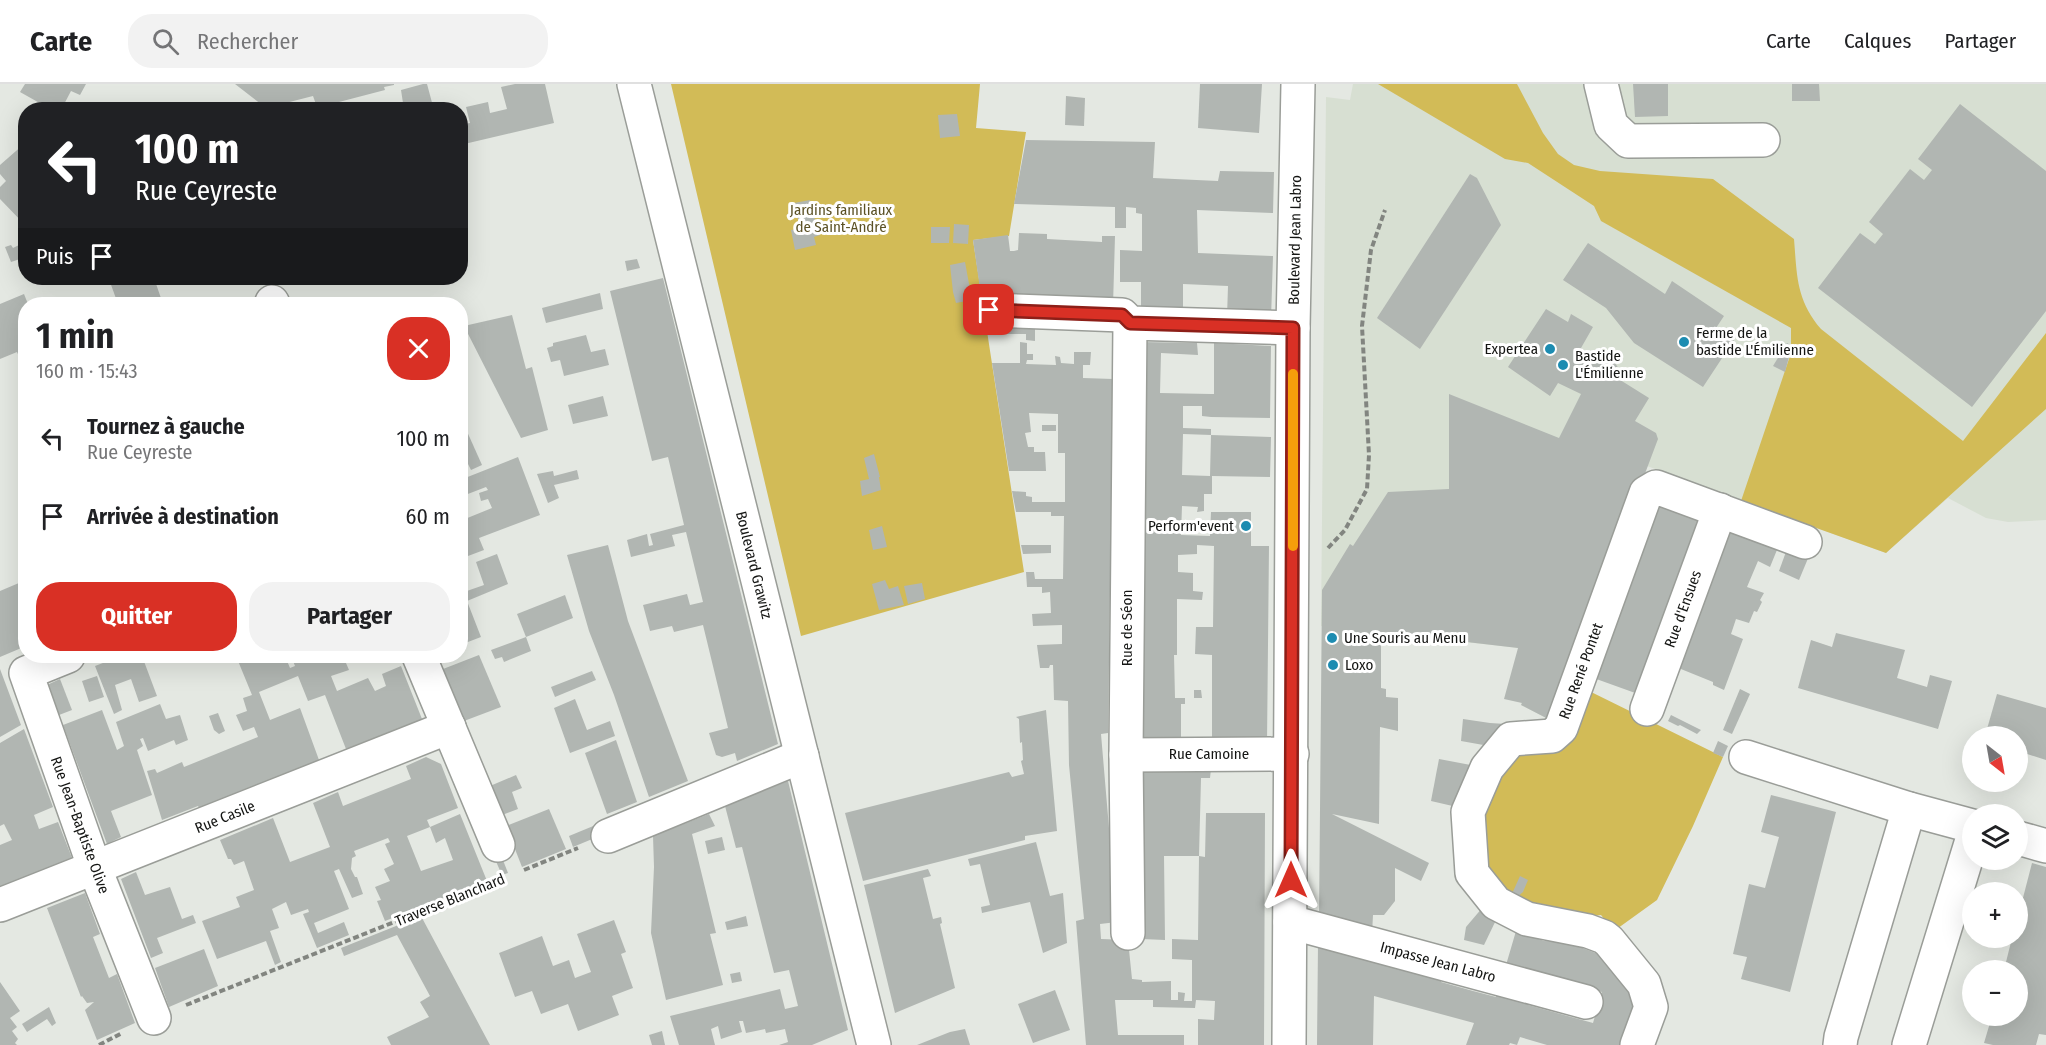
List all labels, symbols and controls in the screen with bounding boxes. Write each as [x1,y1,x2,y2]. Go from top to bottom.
search box [128,14,548,68]
text: Carte [30,25,92,58]
icon: search [149,25,182,58]
text: Rechercher [197,28,298,55]
text: Carte [1766,28,1811,54]
text: Calques [1844,28,1911,54]
text: Partager [1944,28,2016,54]
text: 100 m [135,124,239,174]
icon: left [36,126,114,204]
text: Rue Ceyreste [135,175,277,207]
street label: Boulevard Jean Labro [1285,175,1305,305]
park label: Jardins familiaux de Saint-André [790,201,893,236]
icon: arrive [85,240,118,273]
text: Puis [36,243,73,270]
pin [963,284,1014,335]
icon: arrive [972,293,1005,326]
text: 1 min [36,314,114,358]
button: close [387,317,450,380]
place label: Ferme de la bastide L'Émilienne [1696,324,1814,359]
marker: Ferme de la bastide L'Émilienne [1677,335,1691,349]
place label: Expertea [1484,340,1538,358]
marker: Expertea [1543,342,1557,356]
place label: Bastide L'Émilienne [1575,347,1644,382]
marker: Bastide L'Émilienne [1556,358,1570,372]
text: 160 m · 15:43 [36,359,137,383]
text: Tournez à gauche [87,413,245,440]
icon: left [36,422,69,455]
text: 100 m [396,425,450,452]
text: Rue Ceyreste [87,440,192,464]
icon: arrive [36,500,69,533]
text: Arrivée à destination [87,503,279,530]
text: 60 m [406,503,450,530]
street label: Boulevard Grawitz [732,509,776,621]
place label: Perform'event [1148,517,1234,535]
marker: Perform'event [1239,519,1253,533]
street label: Rue d'Ensues [1661,568,1705,650]
button: Quitter [36,582,237,651]
button: Partager [249,582,450,651]
street label: Rue de Séon [1118,590,1136,666]
street label: Rue René Pontet [1555,620,1607,722]
place label: Une Souris au Menu [1344,629,1466,647]
marker: Une Souris au Menu [1325,631,1339,645]
place label: Loxo [1345,656,1374,674]
marker: Loxo [1326,658,1340,672]
north arrow [1962,726,2028,792]
map controls [1962,726,2028,1026]
street label: Rue Camoine [1169,745,1249,763]
street label: Rue Jean-Baptiste Olive [47,754,113,896]
street label: Rue Casile [192,797,258,837]
button: layers [1962,804,2028,870]
position arrow [1259,848,1323,912]
street label: Traverse Blanchard [393,870,507,930]
button: + [1962,882,2028,948]
street label: Impasse Jean Labro [1378,938,1498,986]
button: − [1962,960,2028,1026]

